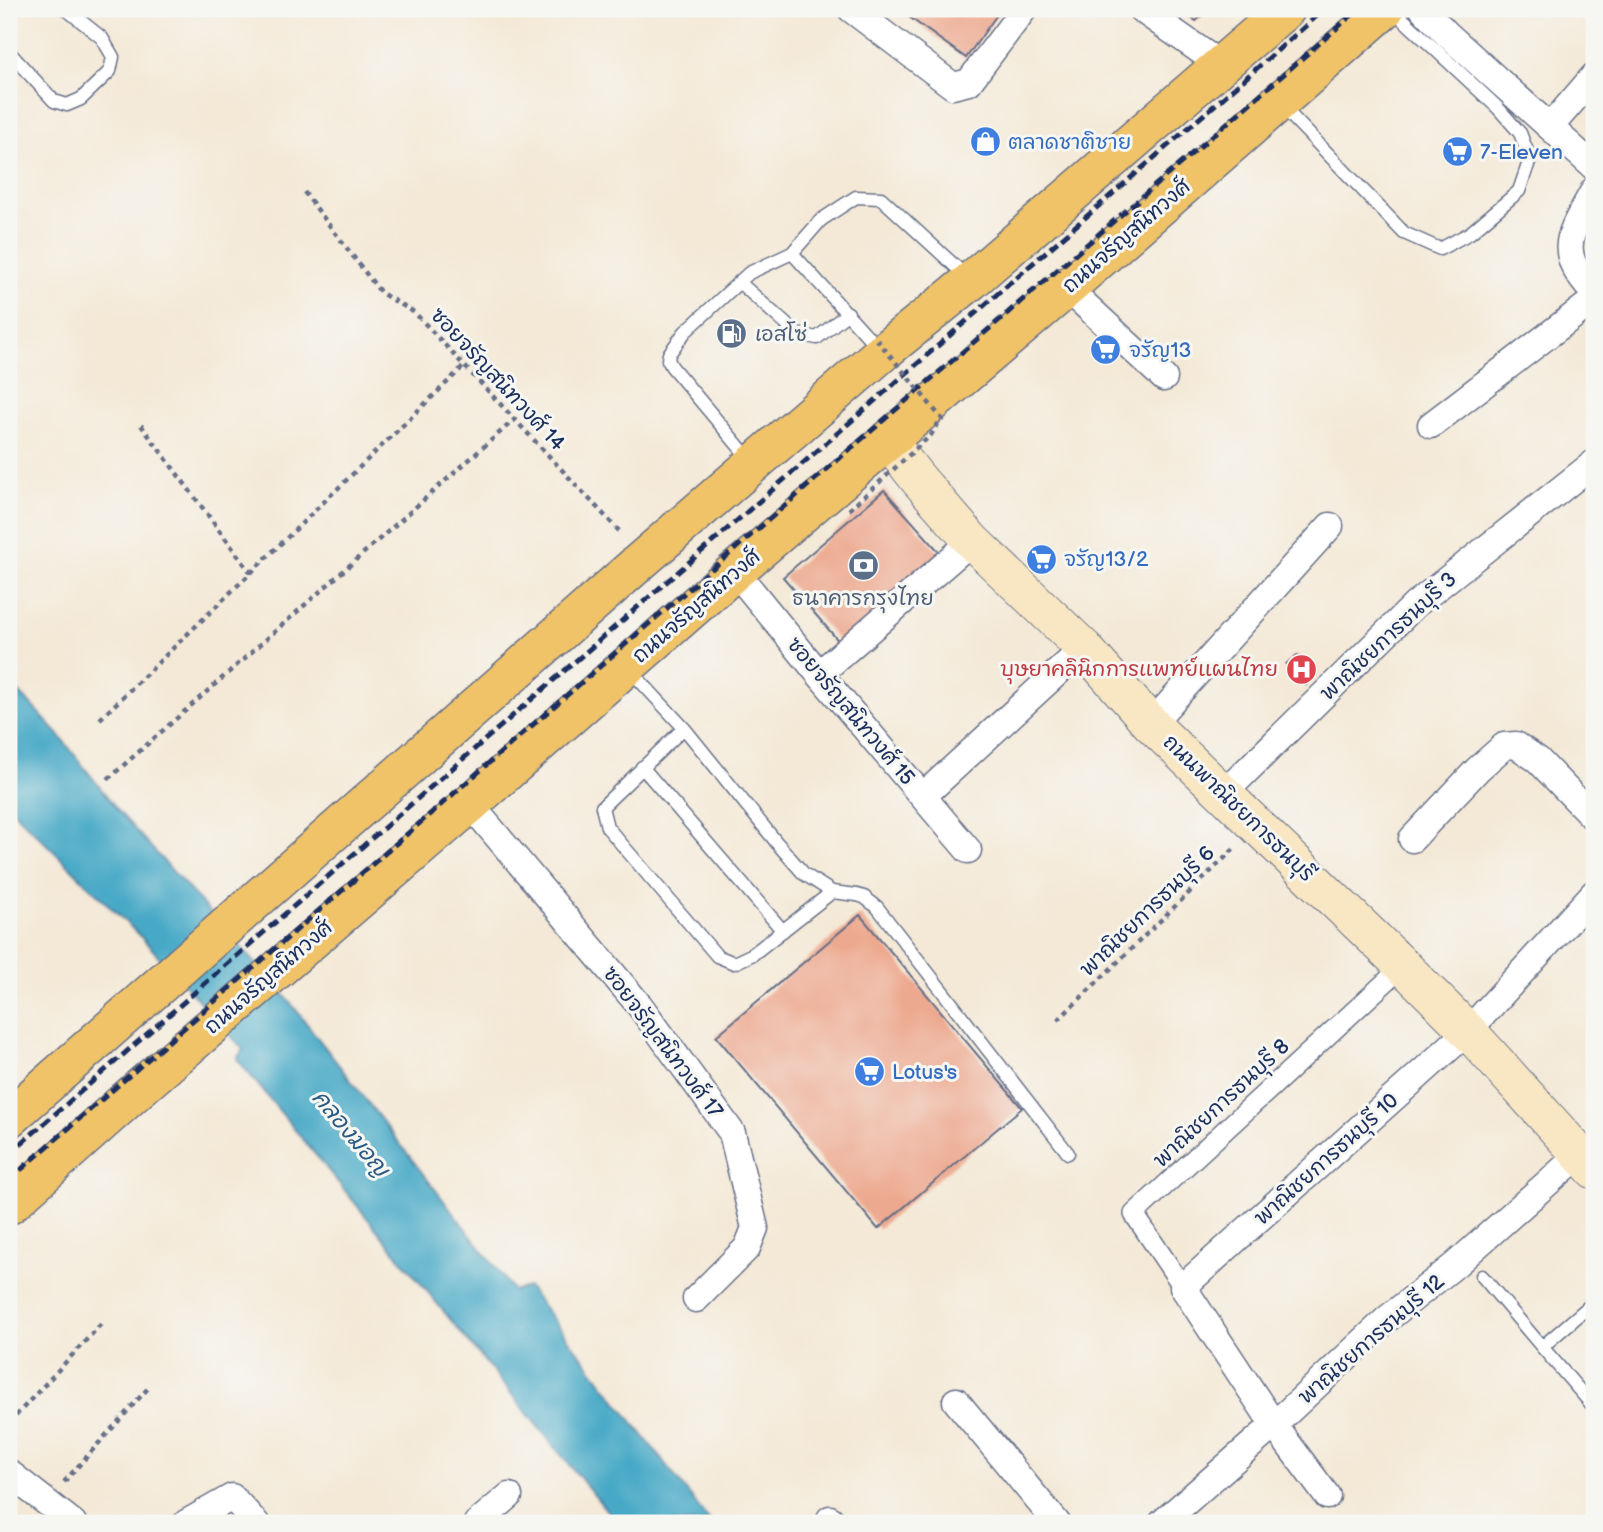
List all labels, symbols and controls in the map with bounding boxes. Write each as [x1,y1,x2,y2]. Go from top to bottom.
shop icon: ตลาดชาติชาย [968,125,1002,159]
place label: ตลาดชาติชาย [1008,130,1131,155]
supermarket icon: 7-Eleven [1440,135,1474,169]
place label: 7-Eleven [1480,140,1563,165]
street label: ถนนจรัญสนิทวงศ์ [1057,172,1196,298]
street label: ซอยจรัญสนิทวงศ์ 14 [425,302,571,456]
fuel station icon: เอสโซ่ [715,317,749,351]
place label: เอสโซ่ [755,321,807,347]
supermarket icon: จรัญ13 [1089,333,1123,367]
place label: จรัญ13 [1129,338,1191,363]
street label: ถนนจรัญสนิทวงศ์ [627,542,766,668]
supermarket icon: จรัญ13/2 [1024,542,1058,576]
place label: จรัญ13/2 [1064,547,1149,572]
bank icon: ธนาคารกรุงไทย [846,549,880,583]
street label: พาณิชยการธนบุรี 3 [1315,567,1464,708]
place label: ธนาคารกรุงไทย [792,585,934,614]
street label: ซอยจรัญสนิทวงศ์ 15 [782,632,920,790]
hospital icon: บุษยาคลินิกการแพทย์แผนไทย [1284,652,1318,686]
place label: บุษยาคลินิกการแพทย์แผนไทย [1000,656,1278,685]
street label: ถนนพาณิชยการธนบุรี [1156,730,1320,889]
street label: พาณิชยการธนบุรี 6 [1075,841,1222,984]
street label: ถนนจรัญสนิทวงศ์ [199,913,338,1039]
street label: ซอยจรัญสนิทวงศ์ 17 [597,961,729,1124]
street label: พาณิชยการธนบุรี 8 [1148,1034,1297,1175]
supermarket icon: Lotus's [852,1055,886,1089]
place label: Lotus's [892,1060,957,1085]
water label: คลองมอญ [306,1085,396,1184]
street label: พาณิชยการธนบุรี 10 [1249,1088,1405,1233]
street label: พาณิชยการธนบุรี 12 [1293,1269,1452,1412]

